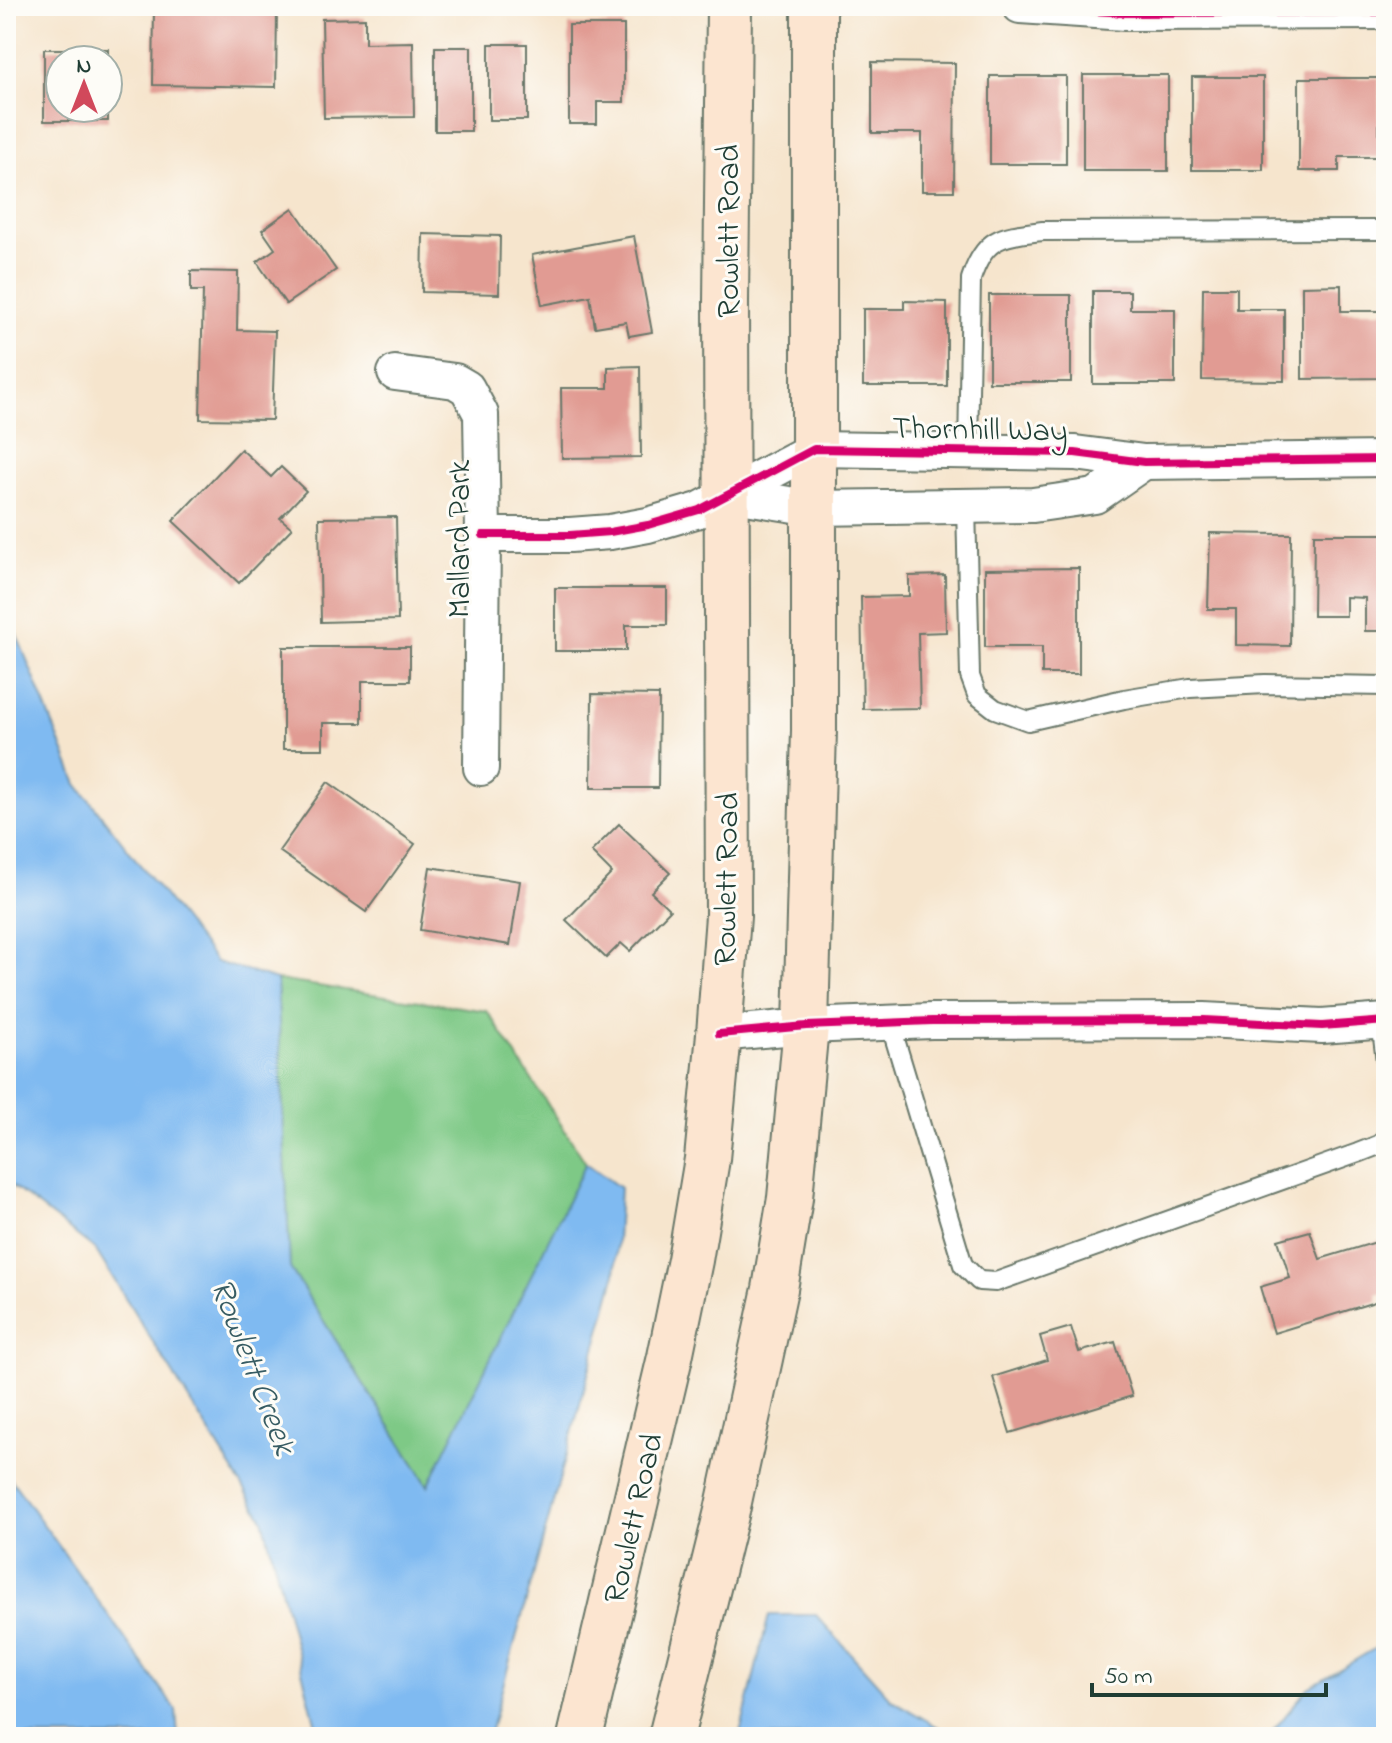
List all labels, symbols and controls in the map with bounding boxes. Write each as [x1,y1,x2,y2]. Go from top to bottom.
north arrow [44,44,124,124]
text: N [77,51,91,83]
street label: Rowlett Road [707,144,754,318]
street label: Thornhill Way [892,406,1068,457]
street label: Mallard Park [438,459,485,618]
street label: Rowlett Road [703,792,754,966]
water label: Rowlett Creek [195,1272,309,1465]
street label: Rowlett Road [593,1429,678,1609]
scale bar [1092,1647,1326,1697]
text: 50 m [1104,1660,1153,1695]

